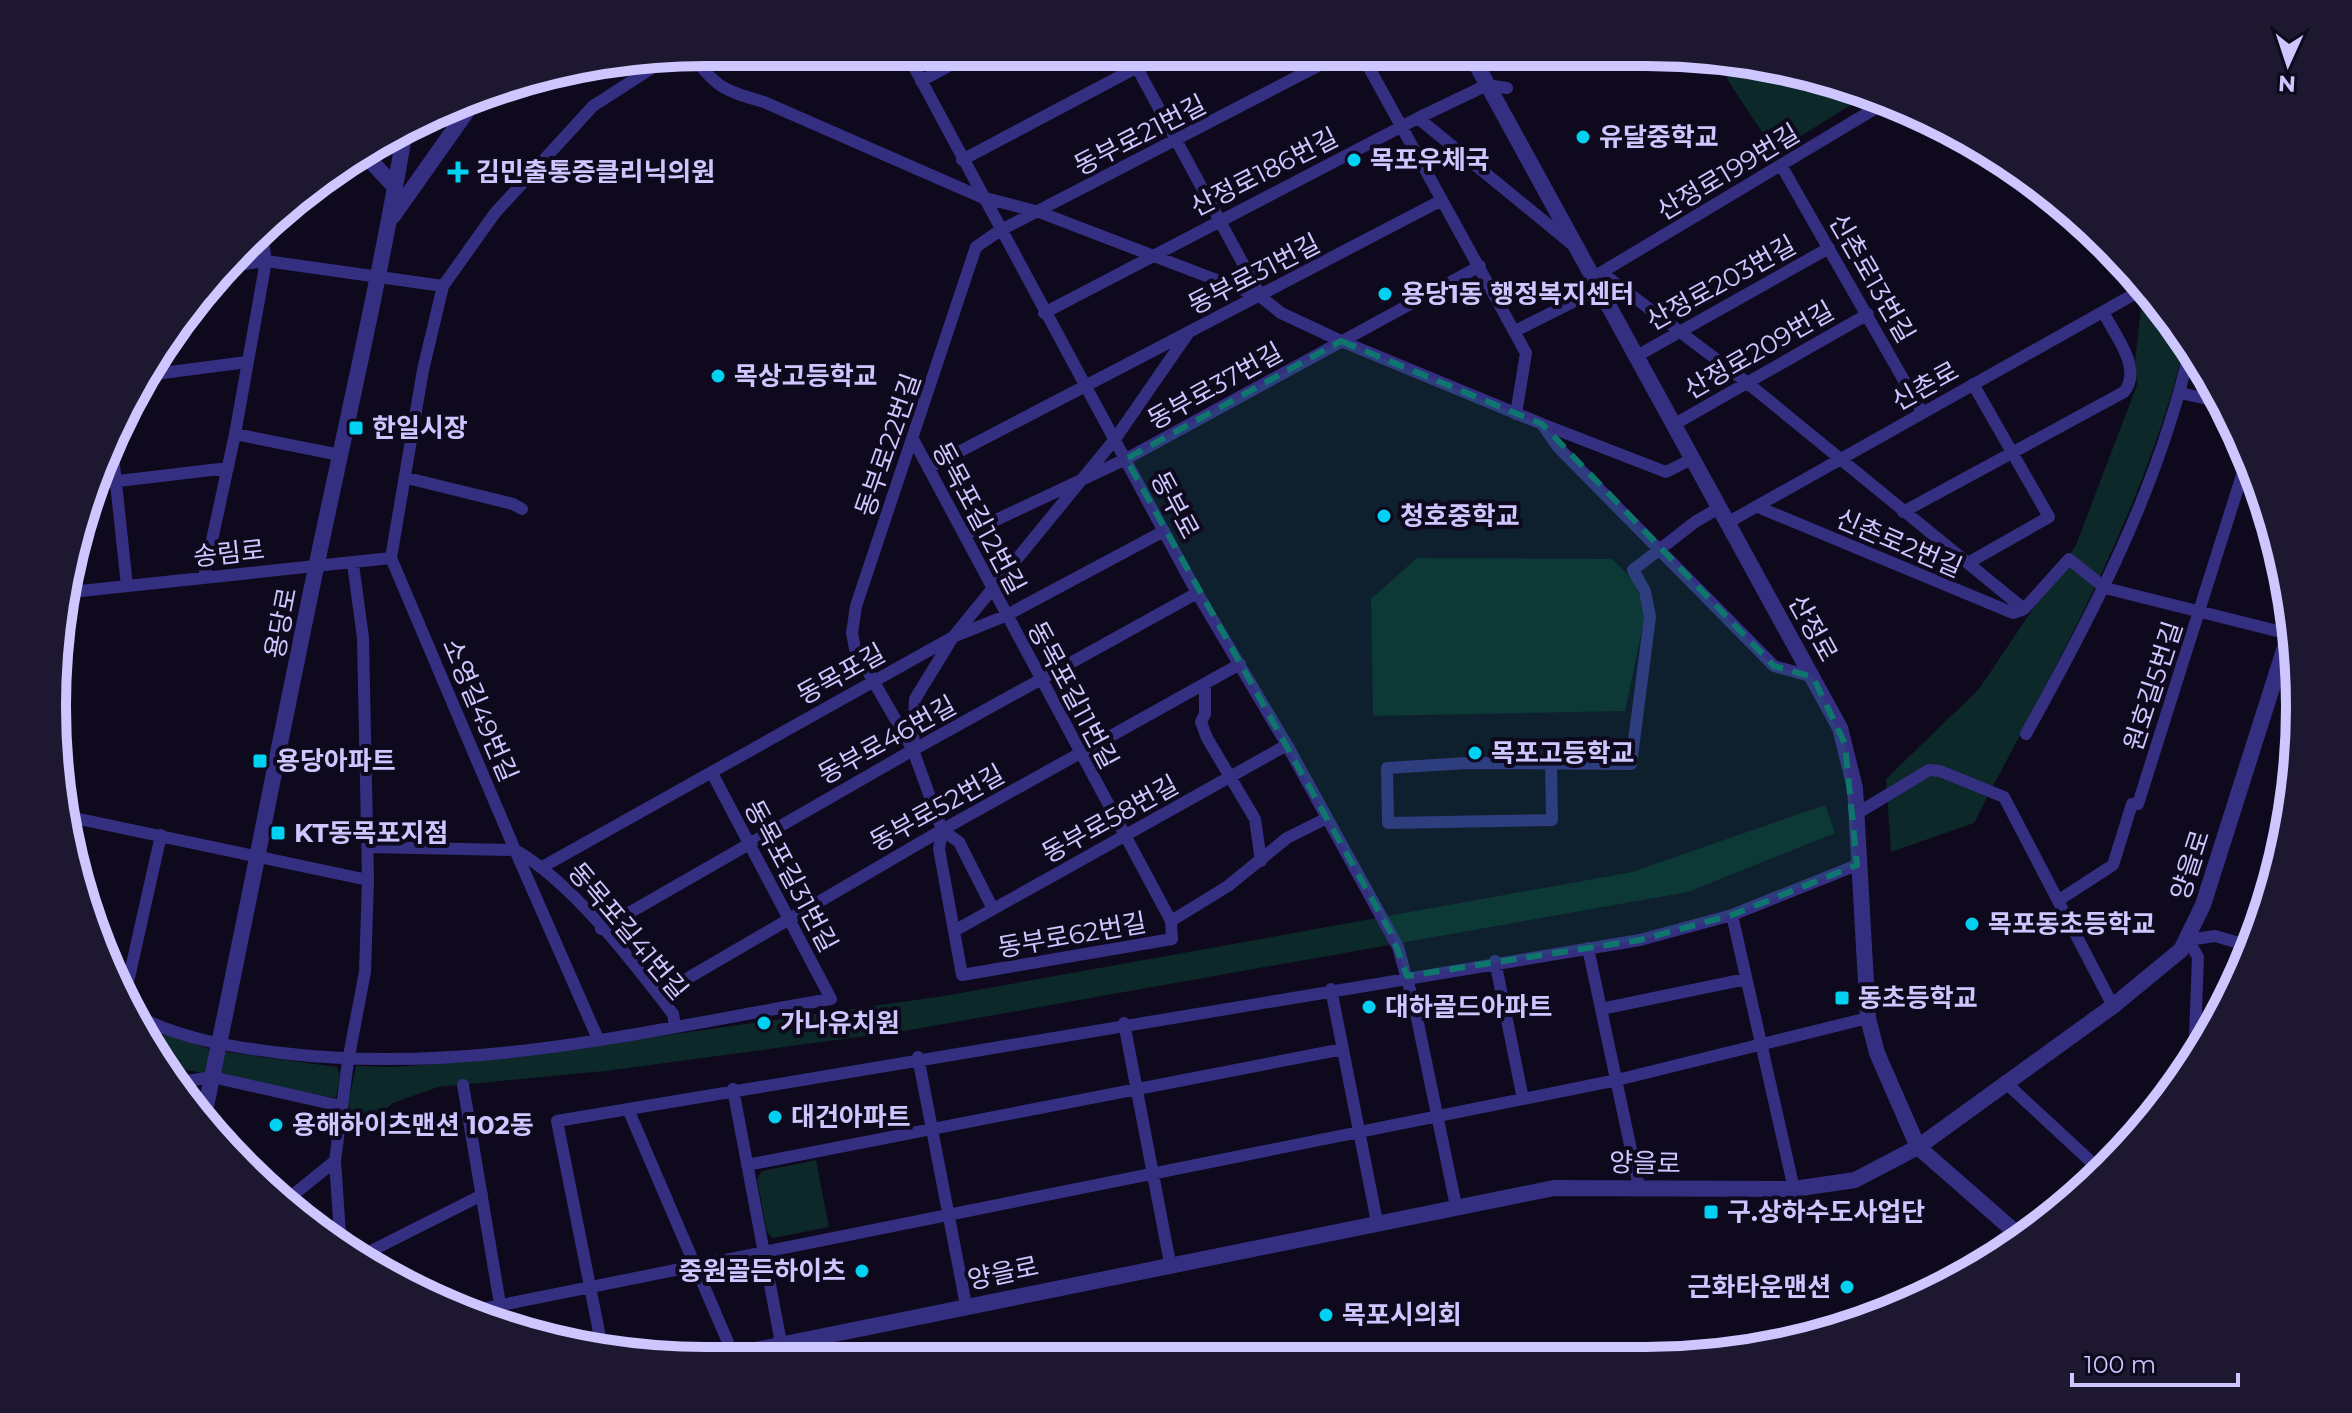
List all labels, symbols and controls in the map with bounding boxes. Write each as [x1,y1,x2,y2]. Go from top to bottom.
north arrow [2248,24,2328,104]
text: N [2277,70,2297,97]
street label: 동부로21번길 [1069,88,1211,182]
street label: 산정로199번길 [1651,117,1805,227]
street label: 산정로186번길 [1185,121,1343,223]
place label: 유달중학교 [1599,121,1719,153]
marker: 유달중학교 [1574,128,1592,146]
place label: 목포우체국 [1370,144,1490,176]
marker: 목포우체국 [1345,151,1363,169]
place label: 김민출통증클리닉의원 [476,156,715,188]
marker: 김민출통증클리닉의원 [447,161,469,183]
street label: 신촌로13번길 [1822,208,1922,348]
street label: 동부로31번길 [1183,227,1325,321]
street label: 산정로203번길 [1641,229,1801,337]
place label: 용당1동 행정복지센터 [1401,278,1634,310]
marker: 용당1동 행정복지센터 [1376,285,1394,303]
street label: 산정로209번길 [1679,294,1839,406]
street label: 동부로37번길 [1142,336,1288,436]
street label: 신촌로 [1886,355,1964,417]
place label: 목상고등학교 [734,360,878,392]
marker: 목상고등학교 [709,367,727,385]
street label: 동부로22번길 [849,369,927,521]
place label: 한일시장 [372,412,468,444]
marker: 한일시장 [347,419,365,437]
street label: 동목포길12번길 [926,436,1032,600]
street label: 동부로 [1144,466,1206,544]
place label: 청호중학교 [1400,500,1520,532]
street label: 신촌로2번길 [1831,502,1967,584]
marker: 청호중학교 [1375,507,1393,525]
street label: 송림로 [192,533,266,573]
street label: 용당로 [258,585,304,661]
street label: 산정로 [1782,589,1844,667]
street label: 동목포길11번길 [1021,616,1125,774]
street label: 원호길5번길 [2117,617,2189,755]
street label: 소영길49번길 [435,634,525,786]
street label: 동목포길 [791,637,891,711]
street label: 동부로46번길 [812,689,962,791]
place label: 목포고등학교 [1491,737,1635,769]
marker: 목포고등학교 [1466,744,1484,762]
place label: 용당아파트 [276,745,396,777]
marker: 용당아파트 [251,752,269,770]
street label: 동부로52번길 [864,758,1010,858]
street label: 동부로58번길 [1036,768,1184,870]
street label: 동목포길31번길 [738,795,844,957]
place label: KT동목포지점 [294,817,448,849]
marker: KT동목포지점 [269,824,287,842]
street label: 양을로 [2164,826,2216,904]
street label: 동목포길41번길 [561,856,695,1006]
street label: 동부로62번길 [995,906,1149,964]
place label: 목포동초등학교 [1988,908,2155,940]
marker: 목포동초등학교 [1963,915,1981,933]
place label: 동초등학교 [1858,982,1978,1014]
marker: 동초등학교 [1833,989,1851,1007]
place label: 대하골드아파트 [1385,991,1552,1023]
marker: 대하골드아파트 [1360,998,1378,1016]
place label: 가나유치원 [780,1007,900,1039]
marker: 가나유치원 [755,1014,773,1032]
place label: 대건아파트 [791,1101,911,1133]
marker: 대건아파트 [766,1108,784,1126]
place label: 용해하이츠맨션 102동 [292,1109,534,1141]
marker: 용해하이츠맨션 102동 [267,1116,285,1134]
street label: 양을로 [1609,1146,1681,1180]
place label: 구.상하수도사업단 [1727,1196,1925,1228]
marker: 구.상하수도사업단 [1702,1203,1720,1221]
street label: 양을로 [965,1250,1041,1296]
place label: 중원골든하이츠 [679,1255,846,1287]
marker: 중원골든하이츠 [853,1262,871,1280]
place label: 근화타운맨션 [1687,1271,1831,1303]
marker: 근화타운맨션 [1838,1278,1856,1296]
place label: 목포시의회 [1342,1299,1462,1331]
marker: 목포시의회 [1317,1306,1335,1324]
scale bar [2072,1337,2238,1387]
text: 100 m [2084,1350,2156,1379]

